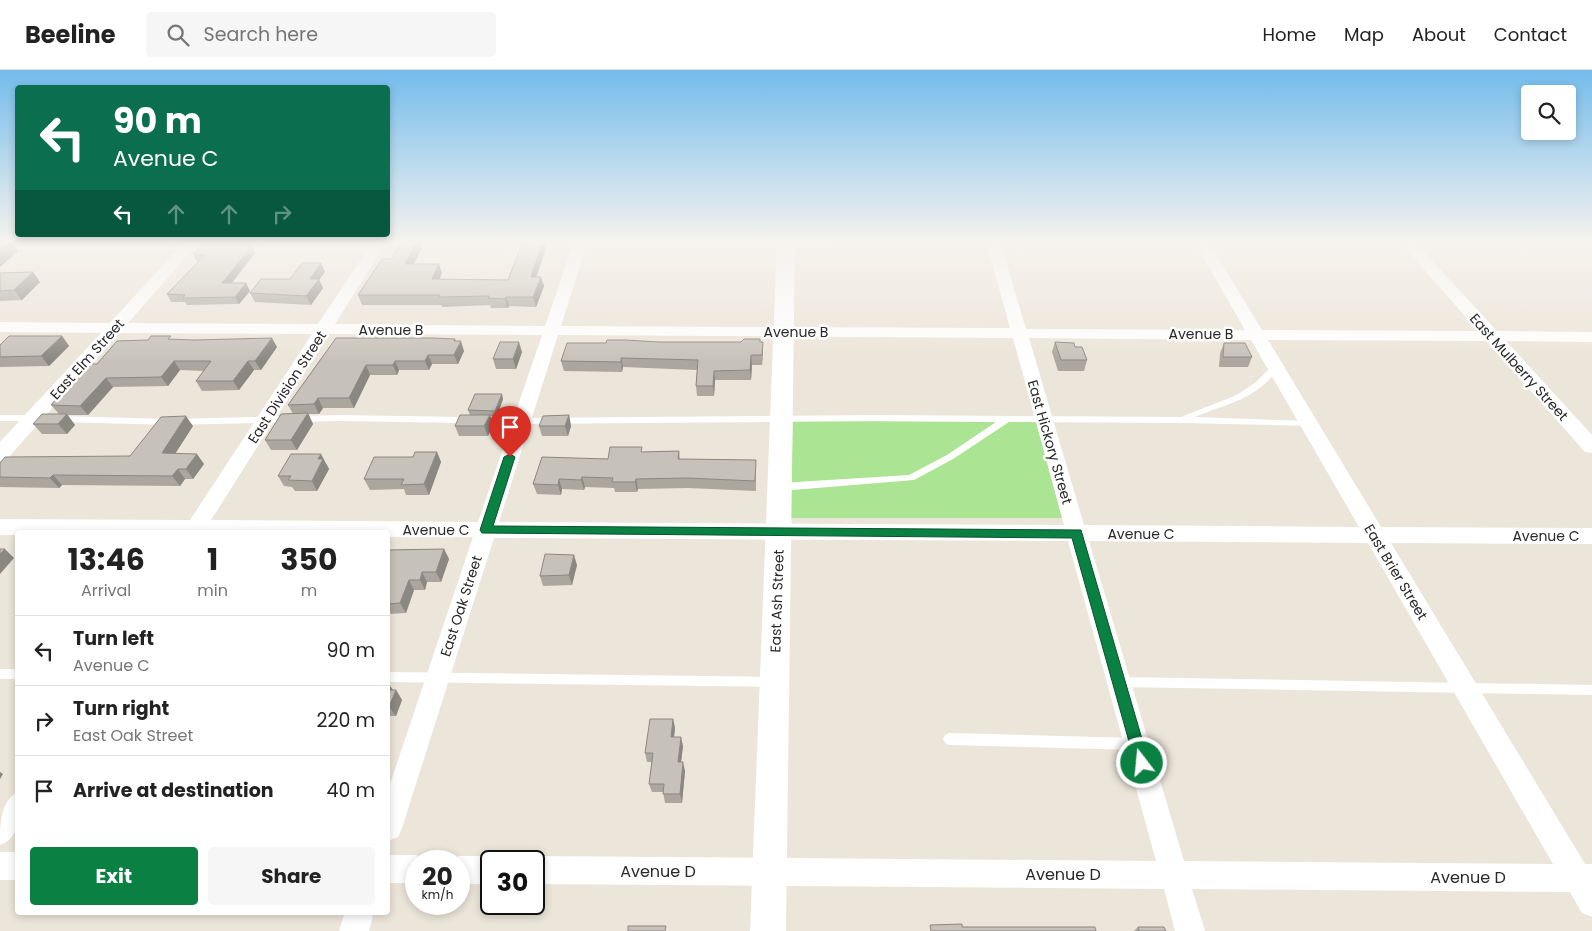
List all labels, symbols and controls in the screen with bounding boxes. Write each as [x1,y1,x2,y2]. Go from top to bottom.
search box [146,12,496,57]
text: Beeline [25,18,116,51]
icon: search [164,21,192,49]
text: Search here [204,21,318,48]
text: Home [1262,22,1316,47]
text: Map [1344,22,1384,47]
text: About [1412,22,1466,47]
text: Contact [1494,22,1567,47]
map controls [1521,85,1576,140]
button: search [1521,85,1576,140]
text: 90 m [113,96,202,145]
icon: left [30,105,95,170]
text: Avenue C [113,143,218,174]
icon: left [109,200,137,228]
icon: ahead [162,200,190,228]
icon: ahead [215,200,243,228]
icon: right [268,200,296,228]
street label: East Mulberry Street [1465,309,1573,425]
street label: East Elm Street [45,314,129,404]
street label: Avenue B [359,320,423,340]
street label: Avenue B [764,322,828,342]
street label: Avenue B [1169,324,1233,344]
street label: East Division Street [243,327,331,447]
street label: East Hickory Street [1023,378,1077,506]
pin [489,406,531,457]
icon: arrive [496,413,524,441]
street label: Avenue C [402,520,470,540]
street label: East Brier Street [1359,520,1433,624]
street label: Avenue C [1107,524,1175,544]
street label: Avenue C [1512,526,1580,546]
text: 13:46 [67,538,145,581]
text: 1 [207,538,218,581]
text: 350 [280,538,338,581]
street label: East Ash Street [765,549,789,653]
street label: East Oak Street [435,553,487,659]
text: Arrival [81,579,131,602]
text: min [197,579,228,602]
text: m [301,579,317,602]
text: Turn left [73,625,154,652]
icon: left [30,637,58,665]
text: 90 m [326,637,375,664]
text: Avenue C [73,654,150,677]
text: Turn right [73,695,169,722]
icon: right [30,707,58,735]
text: 220 m [317,707,375,734]
text: East Oak Street [73,724,193,747]
position arrow [1115,736,1167,788]
icon: arrive [30,777,58,805]
text: Arrive at destination [73,777,274,804]
text: 40 m [326,777,375,804]
button: Exit [30,847,198,905]
button: Share [208,847,375,905]
speed limit sign: 30 [480,850,545,915]
text: 20 [422,859,453,894]
street label: Avenue D [620,860,696,883]
street label: Avenue D [1025,863,1101,886]
street label: Avenue D [1430,866,1506,889]
text: km/h [422,886,453,903]

